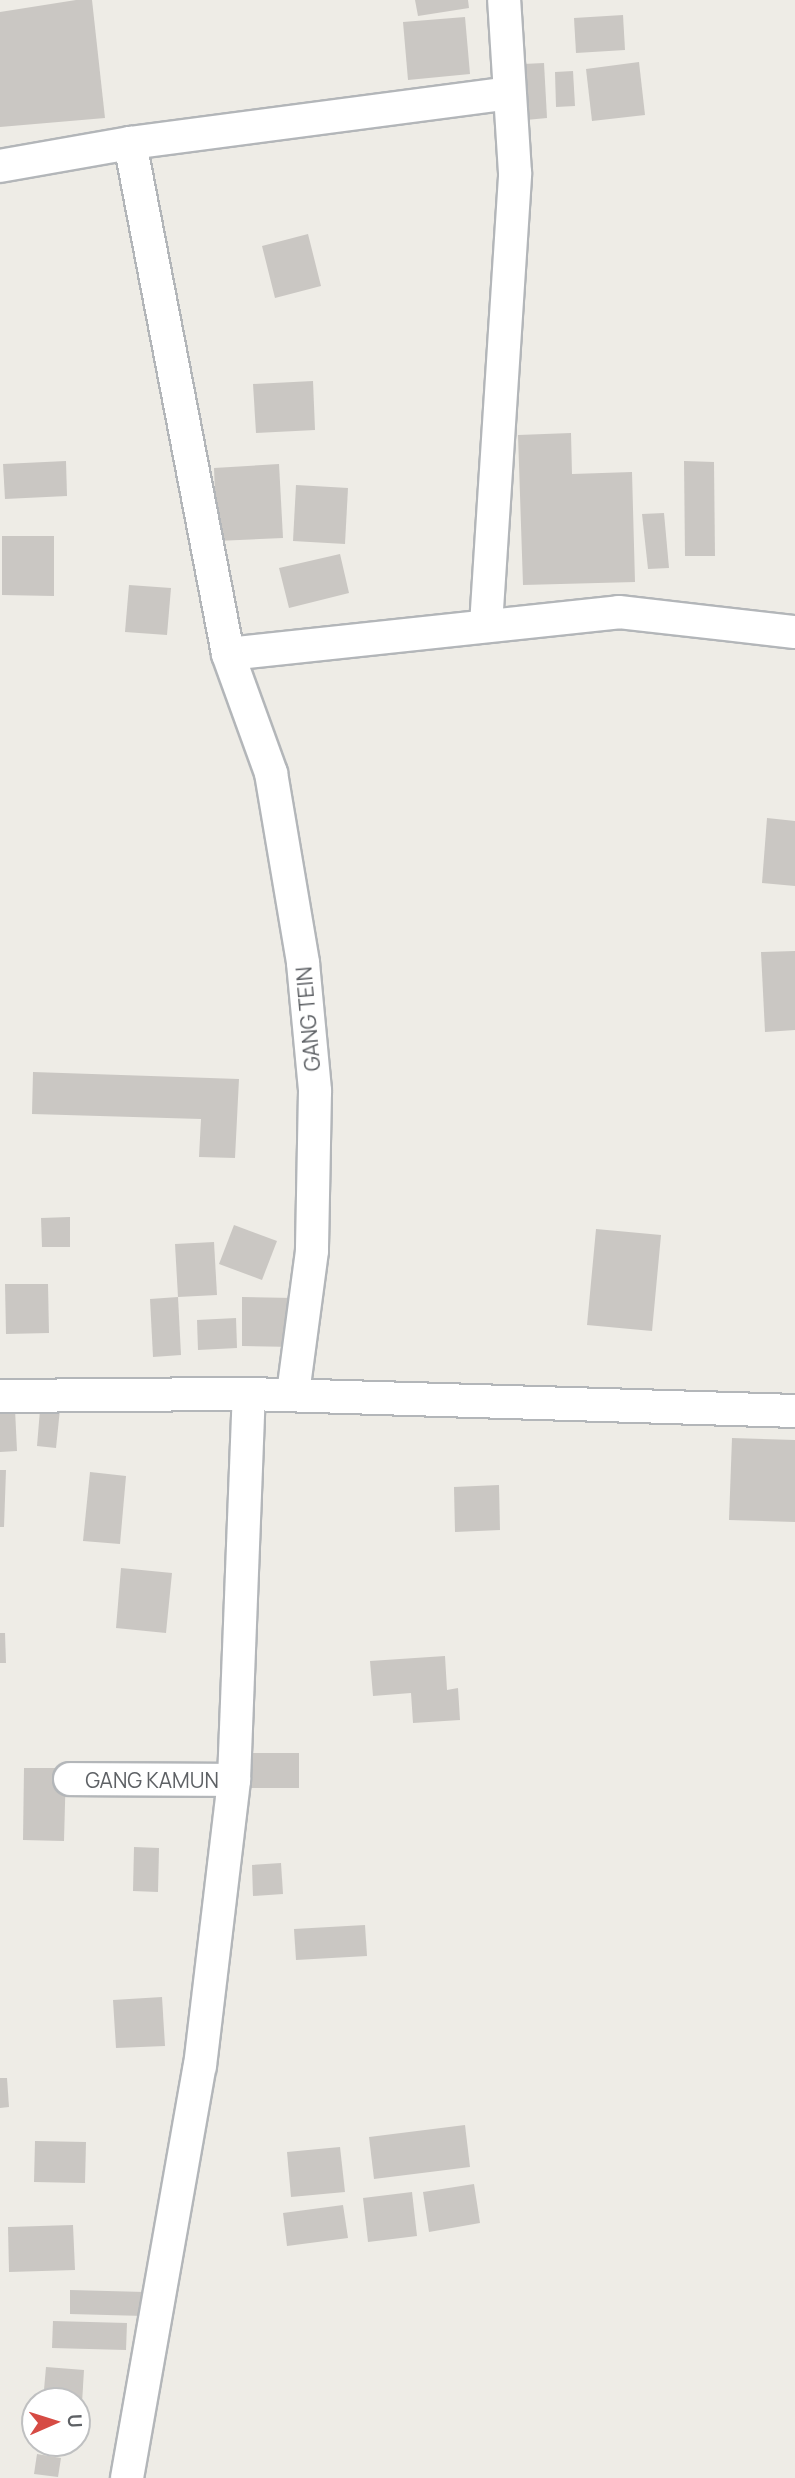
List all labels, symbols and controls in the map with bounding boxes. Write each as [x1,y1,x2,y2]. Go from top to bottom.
street label: GANG TEIN [291,966,325,1072]
street label: GANG KAMUN [85,1767,219,1793]
north arrow [21,2387,91,2457]
text: U [62,2413,88,2429]

